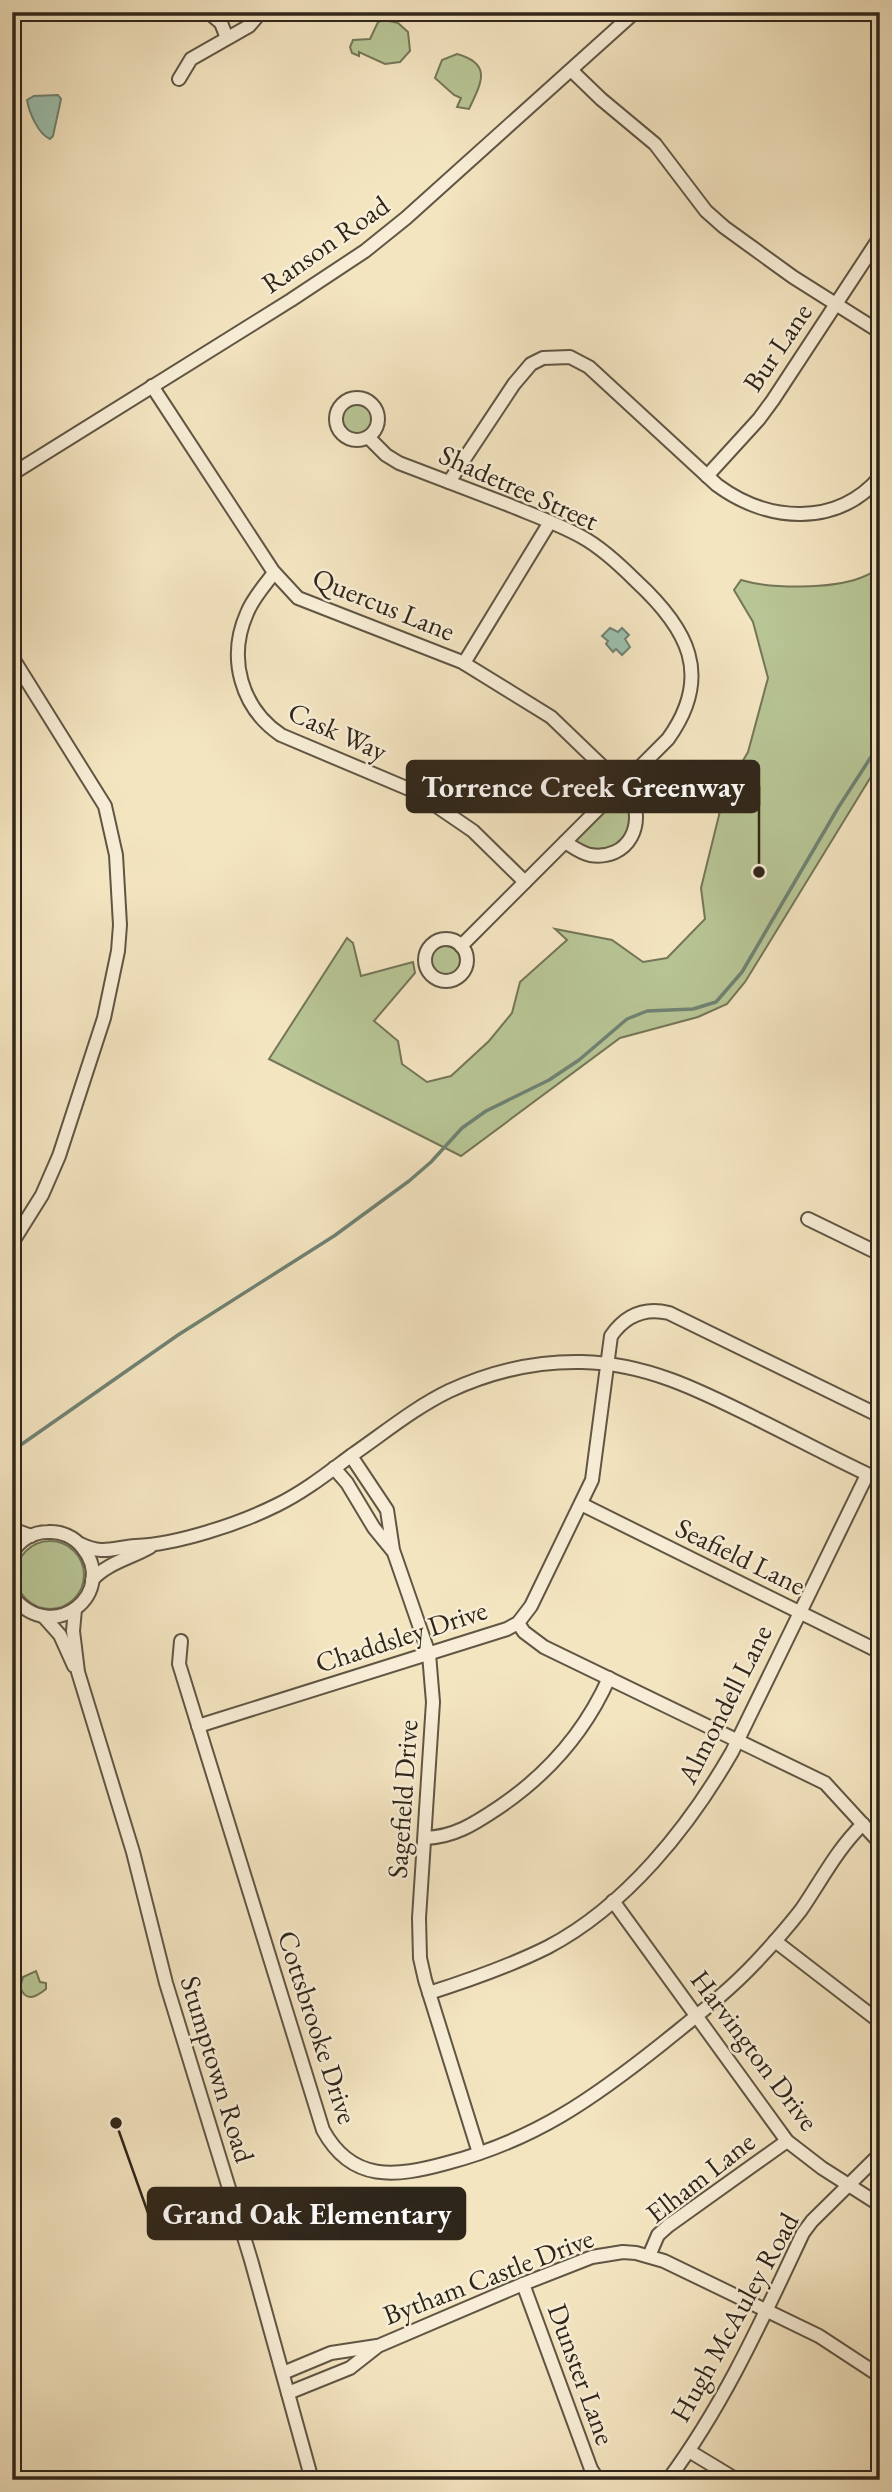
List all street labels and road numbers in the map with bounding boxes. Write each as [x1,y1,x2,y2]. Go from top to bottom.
street label: Ranson Road [254,186,397,301]
street label: Bur Lane [734,296,820,398]
street label: Shadetree Street [434,436,604,538]
street label: Quercus Lane [308,559,461,649]
street label: Cask Way [283,693,394,769]
street label: Seafield Lane [670,1509,812,1603]
street label: Chaddsley Drive [311,1591,491,1681]
street label: Almondell Lane [668,1618,780,1791]
street label: Sagefield Drive [378,1718,426,1880]
street label: Cottsbrooke Drive [270,1926,366,2128]
street label: Harvington Drive [683,1962,827,2138]
street label: Stumptown Road [173,1971,264,2167]
street label: Elham Lane [638,2123,762,2231]
street label: Hugh McAuley Road [662,2205,807,2428]
street label: Bytham Castle Drive [378,2219,598,2333]
street label: Dunster Lane [540,2298,624,2450]

